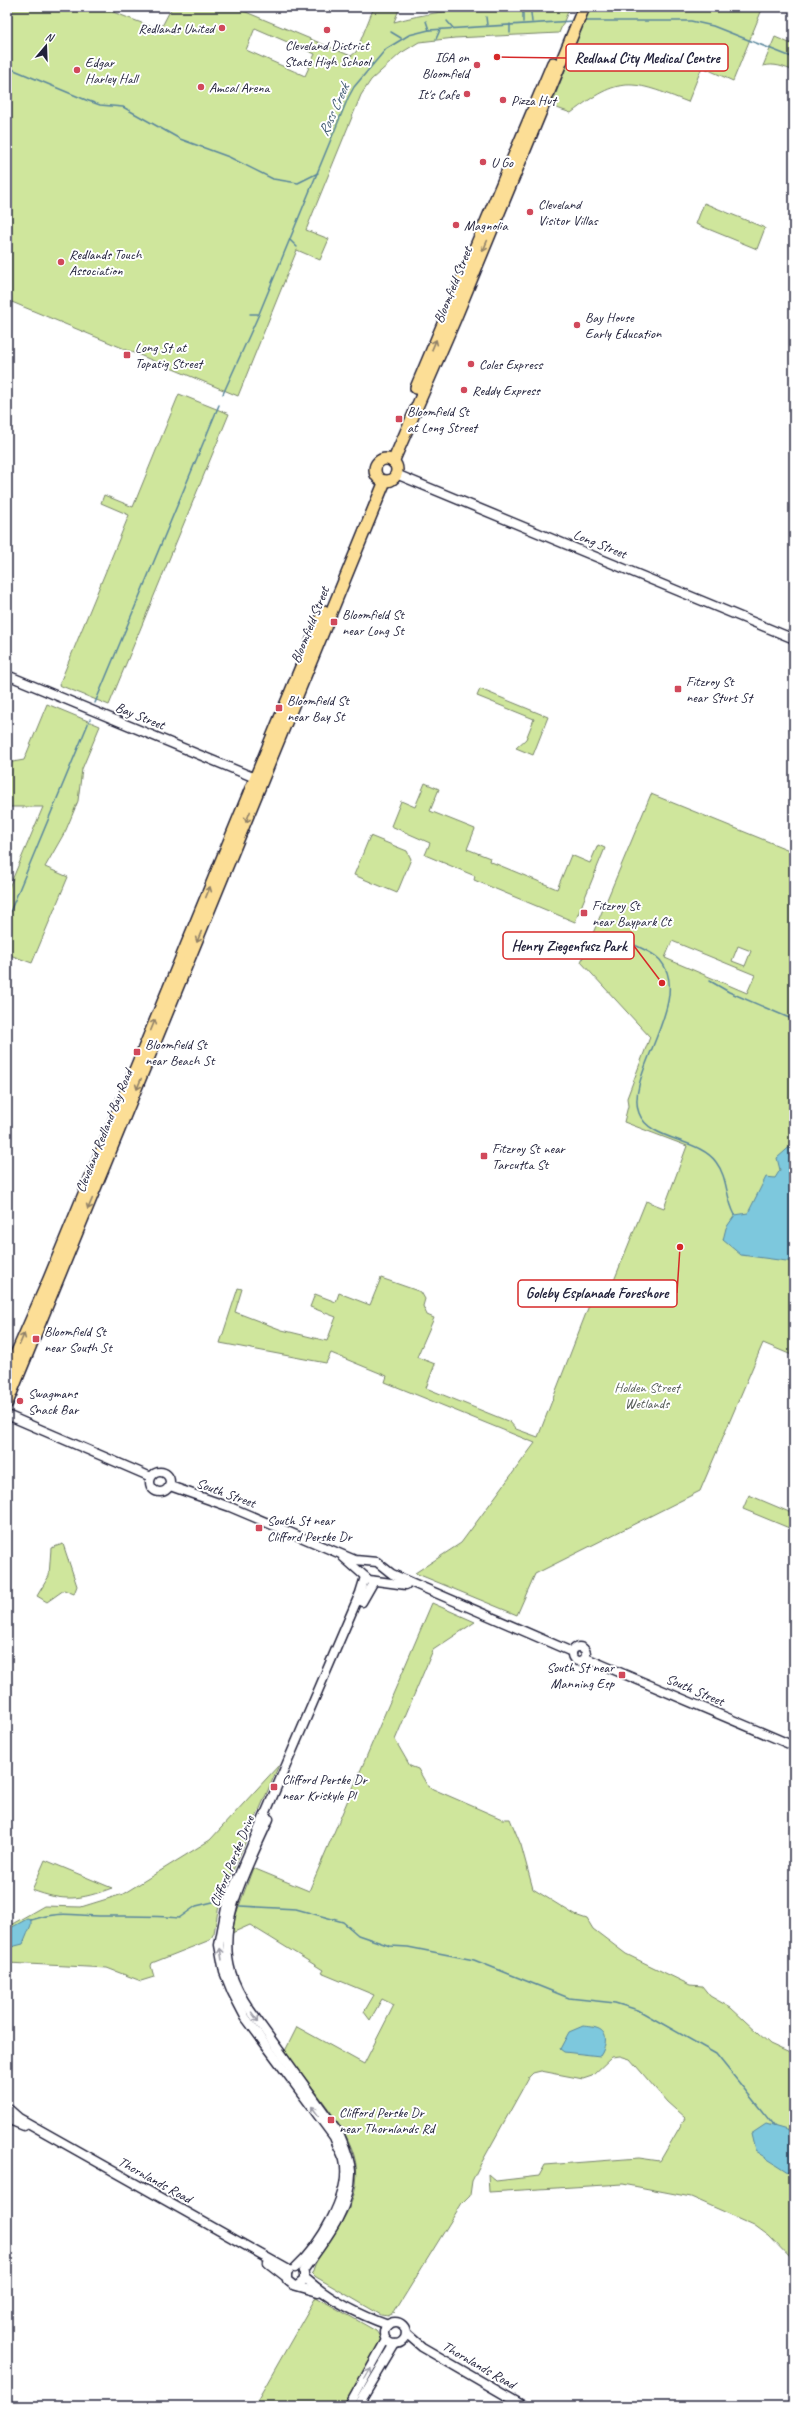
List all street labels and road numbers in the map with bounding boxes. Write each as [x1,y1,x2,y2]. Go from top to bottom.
street label: Bloomfield Street [430,243,477,326]
street label: Long Street [571,526,630,563]
street label: Bloomfield Street [287,583,334,666]
street label: Bay Street [113,698,168,734]
street label: Cleveland Redland Bay Road [72,1065,137,1195]
street label: South Street [194,1475,259,1512]
street label: South Street [663,1670,728,1710]
street label: Clifford Perske Drive [206,1812,258,1909]
street label: Thornlands Road [115,2153,197,2208]
street label: Thornlands Road [440,2337,521,2394]

